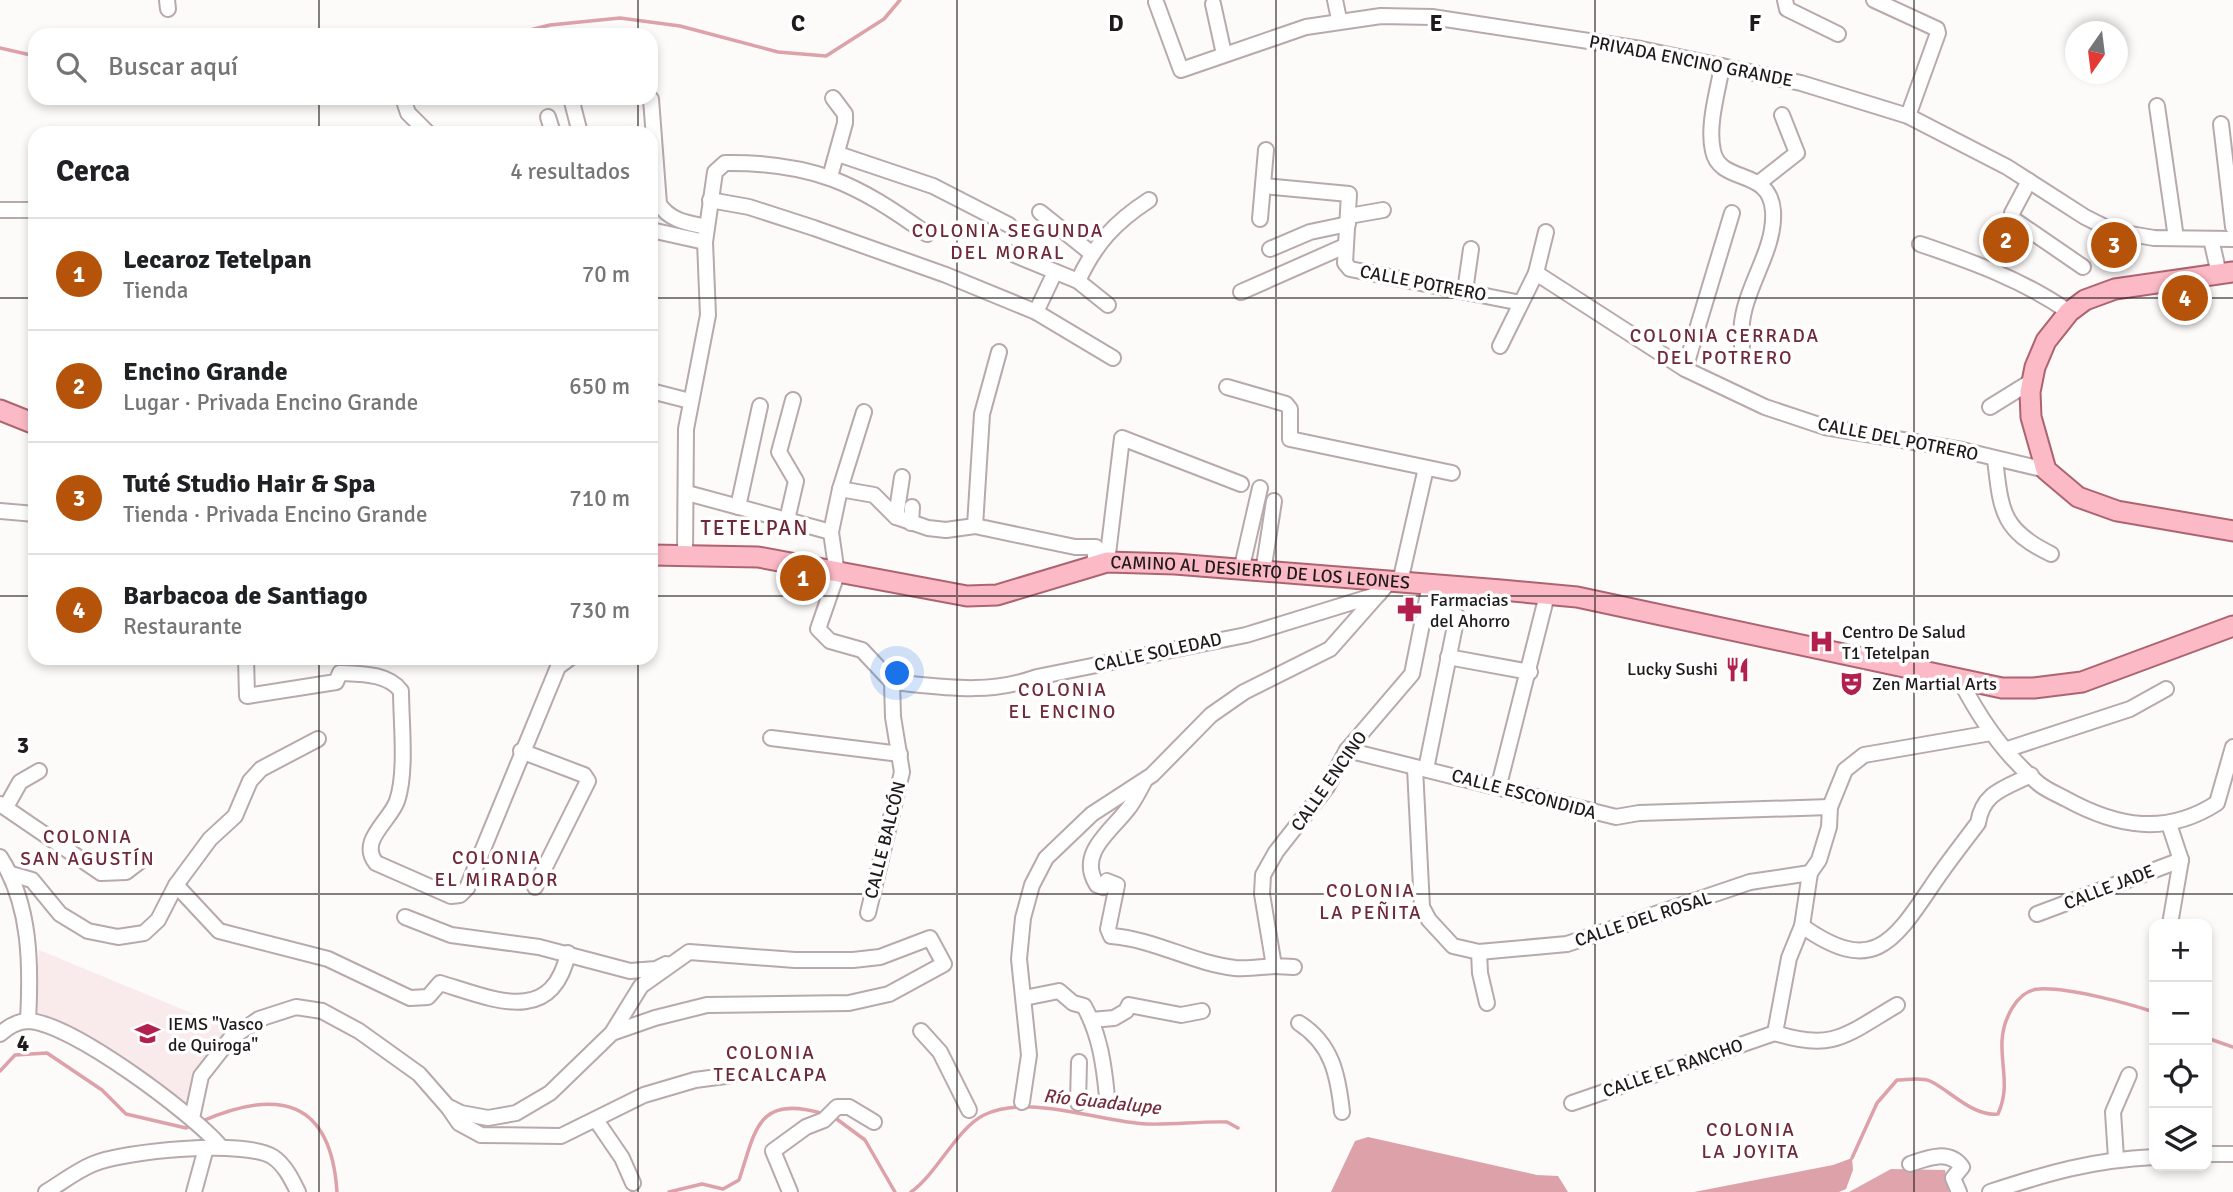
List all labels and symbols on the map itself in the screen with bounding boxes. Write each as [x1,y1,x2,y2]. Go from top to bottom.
text: C [791,9,805,38]
text: D [1108,9,1124,38]
text: E [1429,9,1443,38]
text: F [1749,9,1761,38]
north arrow [2065,21,2128,84]
street label: PRIVADA ENCINO GRANDE [1587,30,1795,92]
pin: 2 [1983,214,2029,266]
district label: COLONIA SEGUNDA DEL MORAL [912,219,1104,265]
pin: 3 [2091,219,2137,271]
street label: CALLE POTRERO [1358,260,1488,306]
pin: 4 [2162,272,2208,324]
district label: COLONIA CERRADA DEL POTRERO [1630,324,1820,370]
street label: CALLE DEL POTRERO [1816,413,1980,465]
district label: TETELPAN [701,515,809,541]
street label: CAMINO AL DESIERTO DE LOS LEONES [1110,551,1411,594]
pin: 1 [780,552,826,604]
place label: Farmacias del Ahorro [1430,589,1510,632]
pharmacy icon: Farmacias del Ahorro [1396,596,1424,624]
place label: Centro De Salud T1 Tetelpan [1842,621,1966,664]
street label: CALLE SOLEDAD [1092,628,1224,676]
hospital icon: Centro De Salud T1 Tetelpan [1808,628,1836,656]
restaurant icon: Lucky Sushi [1724,655,1752,683]
your location [880,656,914,690]
place label: Lucky Sushi [1627,658,1718,680]
theatre icon: Zen Martial Arts [1838,670,1866,698]
place label: Zen Martial Arts [1872,673,1997,695]
district label: COLONIA EL ENCINO [1009,678,1117,724]
street label: CALLE ENCINO [1286,727,1372,835]
text: 3 [17,731,29,760]
street label: CALLE ESCONDIDA [1449,764,1599,824]
street label: CALLE BALCÓN [860,779,910,901]
district label: COLONIA SAN AGUSTÍN [20,825,156,871]
district label: COLONIA EL MIRADOR [435,846,559,892]
street label: CALLE JADE [2061,860,2157,914]
district label: COLONIA LA PEÑITA [1319,879,1423,925]
street label: CALLE DEL ROSAL [1572,887,1714,951]
place label: IEMS "Vasco de Quiroga" [168,1013,263,1056]
school or university icon: IEMS "Vasco de Quiroga" [134,1020,162,1048]
text: 4 [17,1029,29,1058]
street label: CALLE EL RANCHO [1600,1034,1746,1102]
district label: COLONIA TECALCAPA [714,1041,828,1087]
water label: Río Guadalupe [1042,1084,1163,1120]
district label: COLONIA LA JOYITA [1702,1118,1800,1164]

